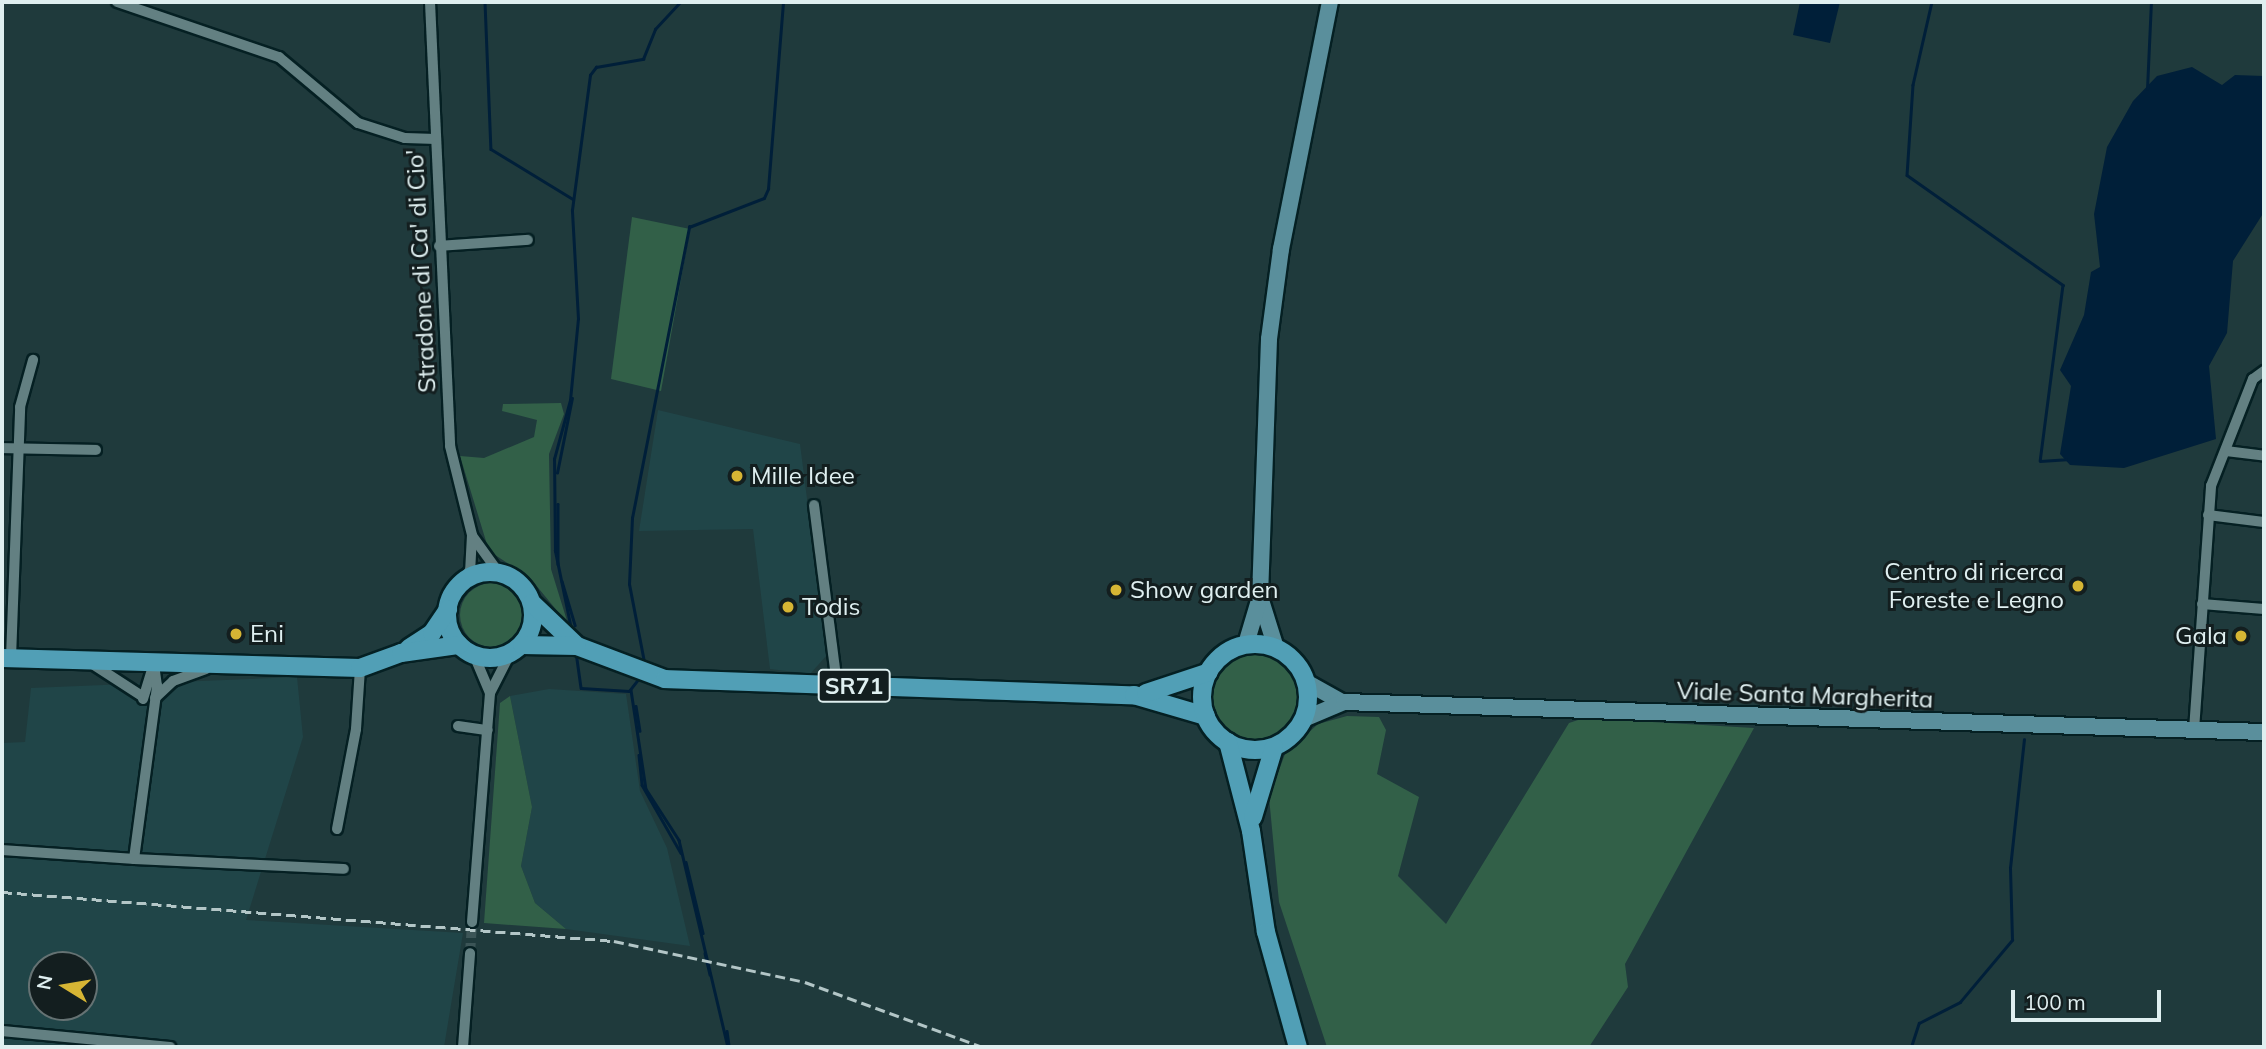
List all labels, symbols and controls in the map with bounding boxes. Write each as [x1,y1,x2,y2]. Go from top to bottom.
street label: Stradone di Ca' di Cio' [400,149,442,393]
place label: Mille Idee [751,462,855,490]
marker: Mille Idee [729,468,745,484]
place label: Centro di ricerca Foreste e Legno [1884,558,2064,614]
place label: Show garden [1130,576,1279,604]
marker: Centro di ricerca Foreste e Legno [2070,578,2086,594]
marker: Show garden [1108,582,1124,598]
place label: Todis [802,593,860,621]
marker: Todis [780,599,796,615]
place label: Eni [250,620,284,648]
place label: Gala [2175,622,2227,650]
marker: Eni [228,626,244,642]
marker: Gala [2233,628,2249,644]
road number: SR71 [817,666,891,706]
street label: Viale Santa Margherita [1676,676,1934,714]
north arrow [28,951,98,1021]
text: N [31,973,57,992]
scale bar [2014,976,2164,1020]
text: 100 m [2024,989,2086,1015]

